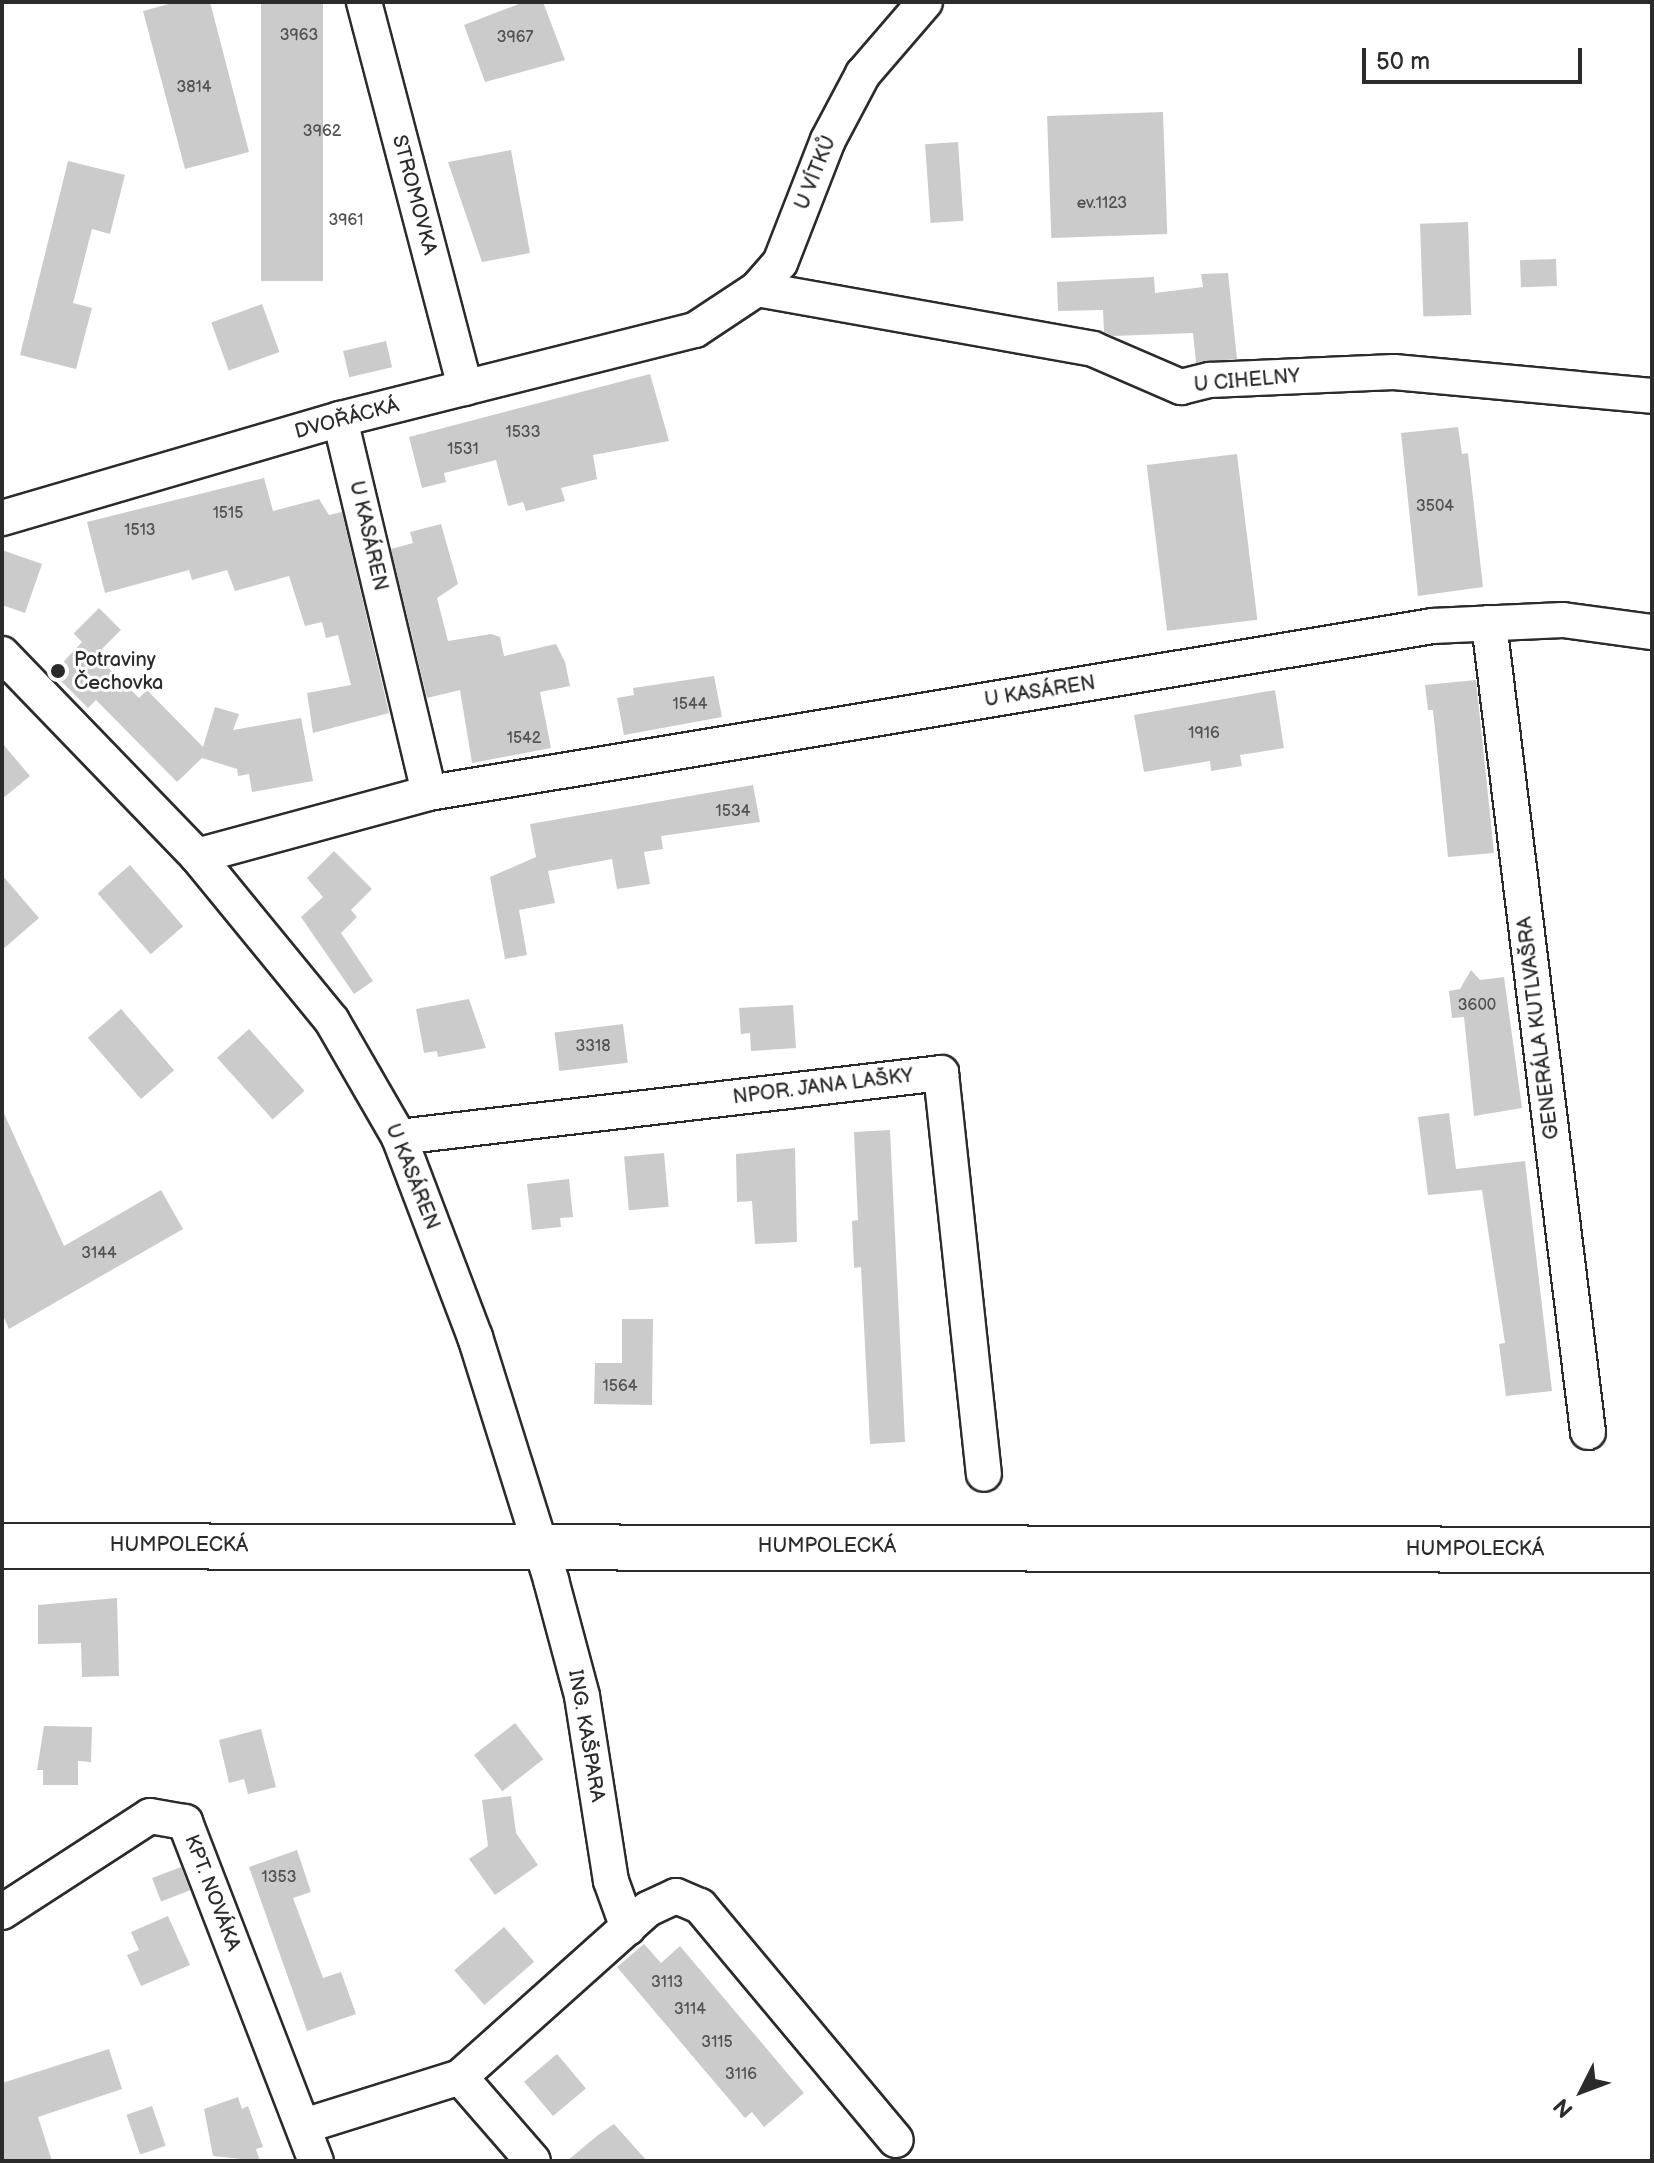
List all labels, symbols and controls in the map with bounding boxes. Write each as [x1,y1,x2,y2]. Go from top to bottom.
house number: 3963 [280,26,318,46]
house number: 3967 [497,28,533,48]
scale bar [1366,32,1586,82]
text: 50 m [1376,47,1430,76]
house number: 3814 [176,78,212,98]
house number: 3962 [303,122,341,142]
street label: U VÍTKŮ [790,132,842,214]
street label: STROMOVKA [387,133,441,257]
house number: ev.1123 [1077,194,1127,214]
house number: 3961 [328,211,364,231]
street label: U CIHELNY [1193,364,1301,398]
street label: DVOŘÁCKÁ [292,394,402,444]
house number: 1533 [505,423,541,443]
house number: 1531 [447,440,479,460]
street label: U KASÁREN [344,479,392,593]
house number: 3504 [1416,497,1454,517]
house number: 1515 [213,504,243,524]
house number: 1513 [124,521,156,541]
place label: Potraviny Čechovka [74,648,163,695]
marker: Potraviny Čechovka [49,662,67,680]
street label: U KASÁREN [983,671,1097,713]
house number: 1544 [673,695,707,715]
house number: 1916 [1188,724,1220,744]
house number: 1542 [507,729,541,749]
house number: 1534 [716,802,750,822]
street label: GENERÁLA KUTLVAŠRA [1513,915,1565,1141]
house number: 3600 [1458,996,1496,1016]
house number: 3318 [575,1037,611,1057]
street label: NPOR. JANA LAŠKY [731,1064,915,1110]
street label: U KASÁREN [380,1121,444,1233]
house number: 3144 [81,1244,117,1264]
house number: 1564 [603,1377,637,1397]
street label: HUMPOLECKÁ [110,1533,248,1557]
street label: HUMPOLECKÁ [758,1534,896,1558]
street label: HUMPOLECKÁ [1406,1537,1544,1561]
street label: ING. KAŠPARA [563,1668,609,1804]
street label: KPT. NOVÁKA [179,1831,245,1955]
house number: 1353 [261,1868,297,1888]
house number: 3113 [651,1973,683,1993]
house number: 3114 [674,2000,706,2020]
house number: 3115 [701,2033,733,2053]
north arrow [1542,2051,1622,2131]
house number: 3116 [725,2065,757,2085]
text: N [1548,2092,1579,2123]

